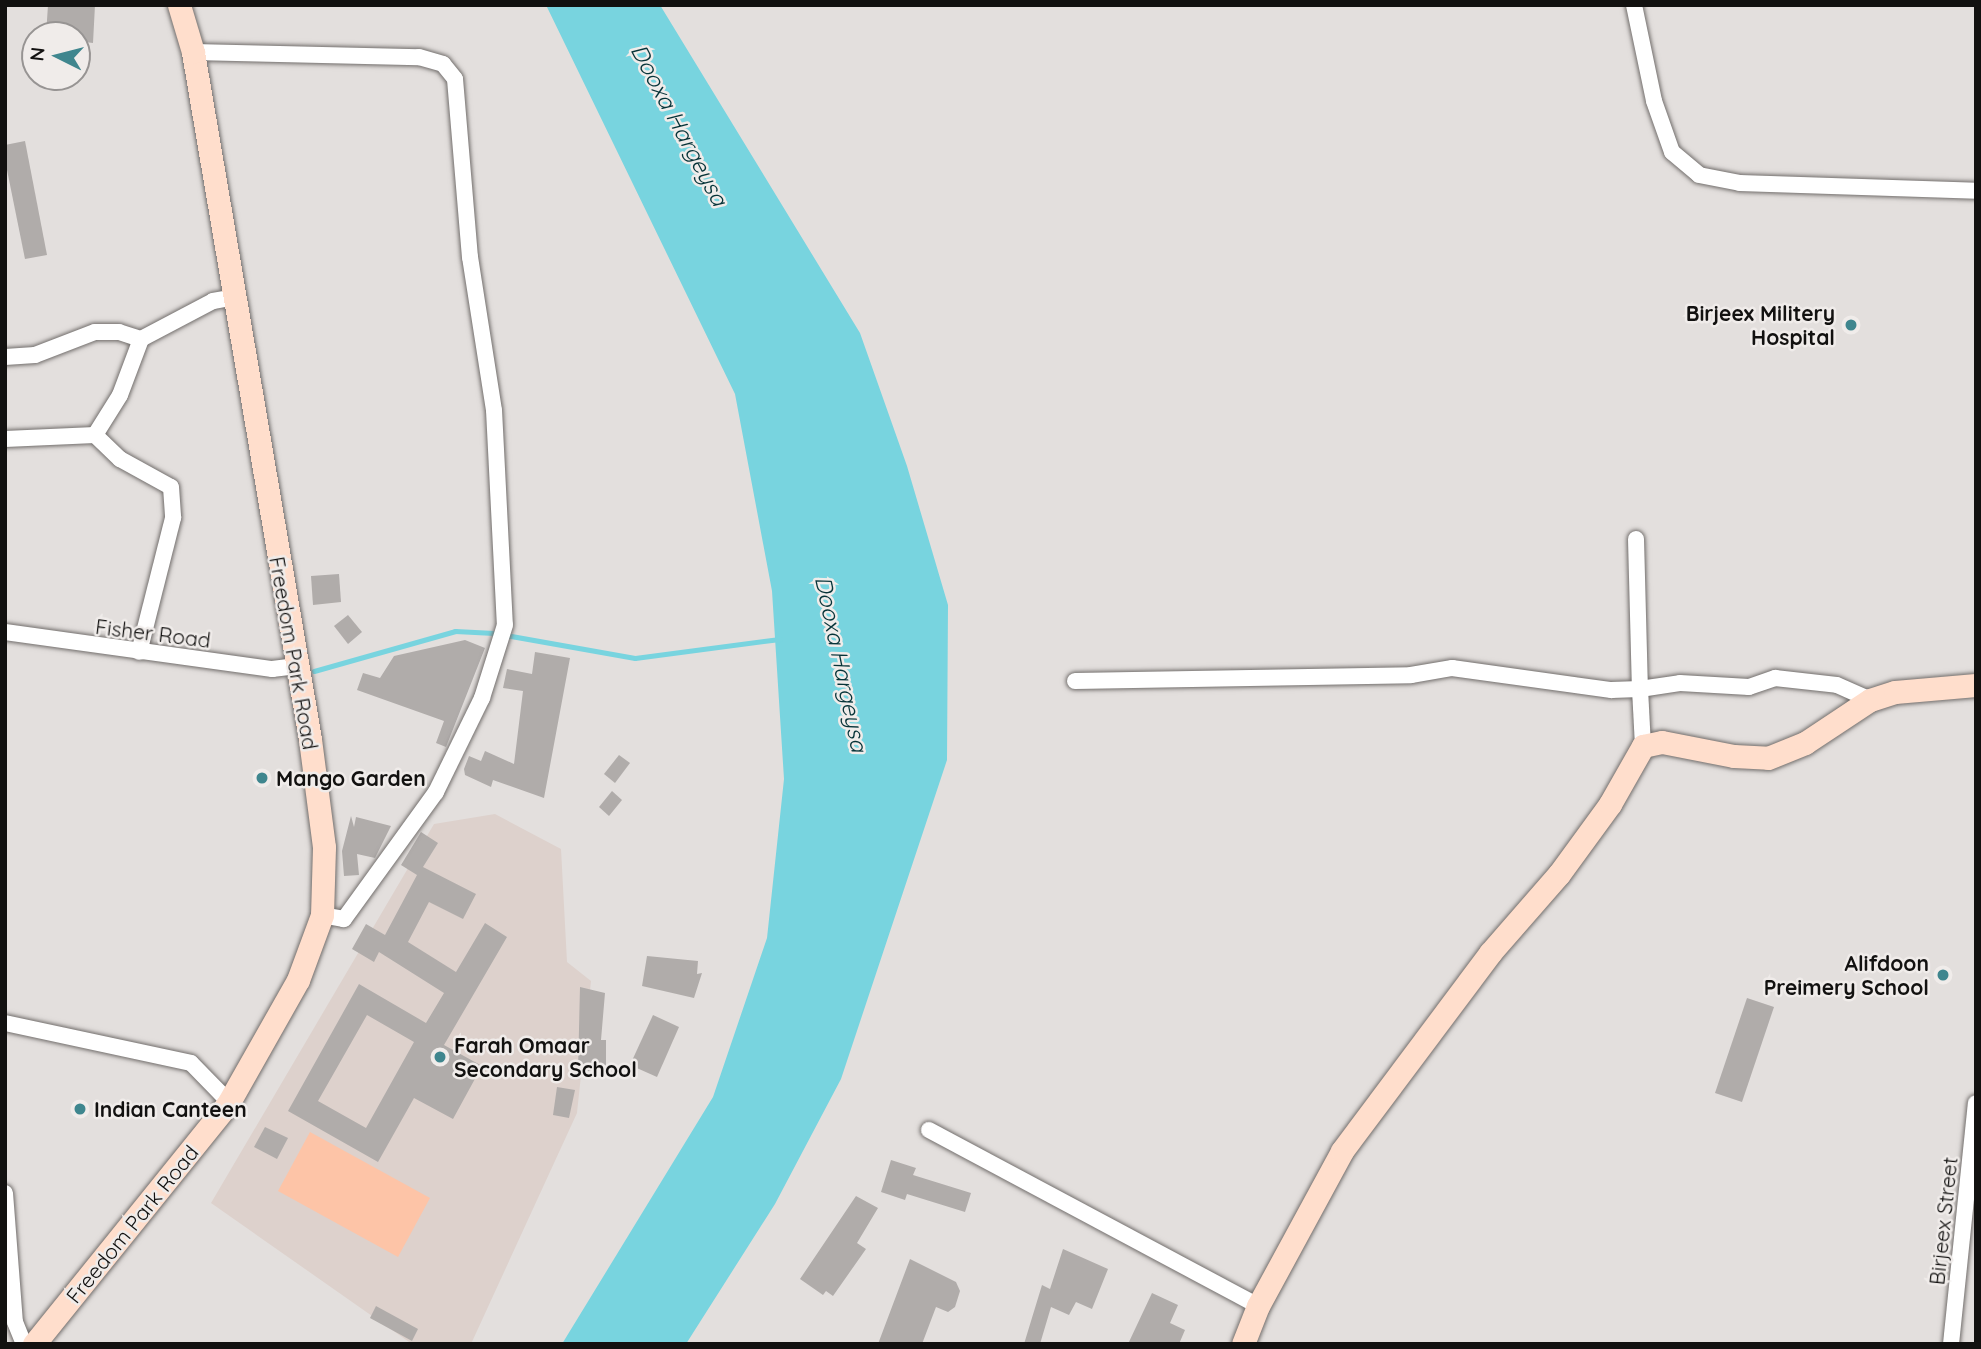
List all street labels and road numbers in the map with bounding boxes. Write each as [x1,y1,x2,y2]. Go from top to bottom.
street label: Freedom Park Road [265,554,323,752]
street label: Fisher Road [94,613,212,653]
street label: Freedom Park Road [61,1140,203,1308]
street label: Birjeex Street [1924,1156,1962,1286]

